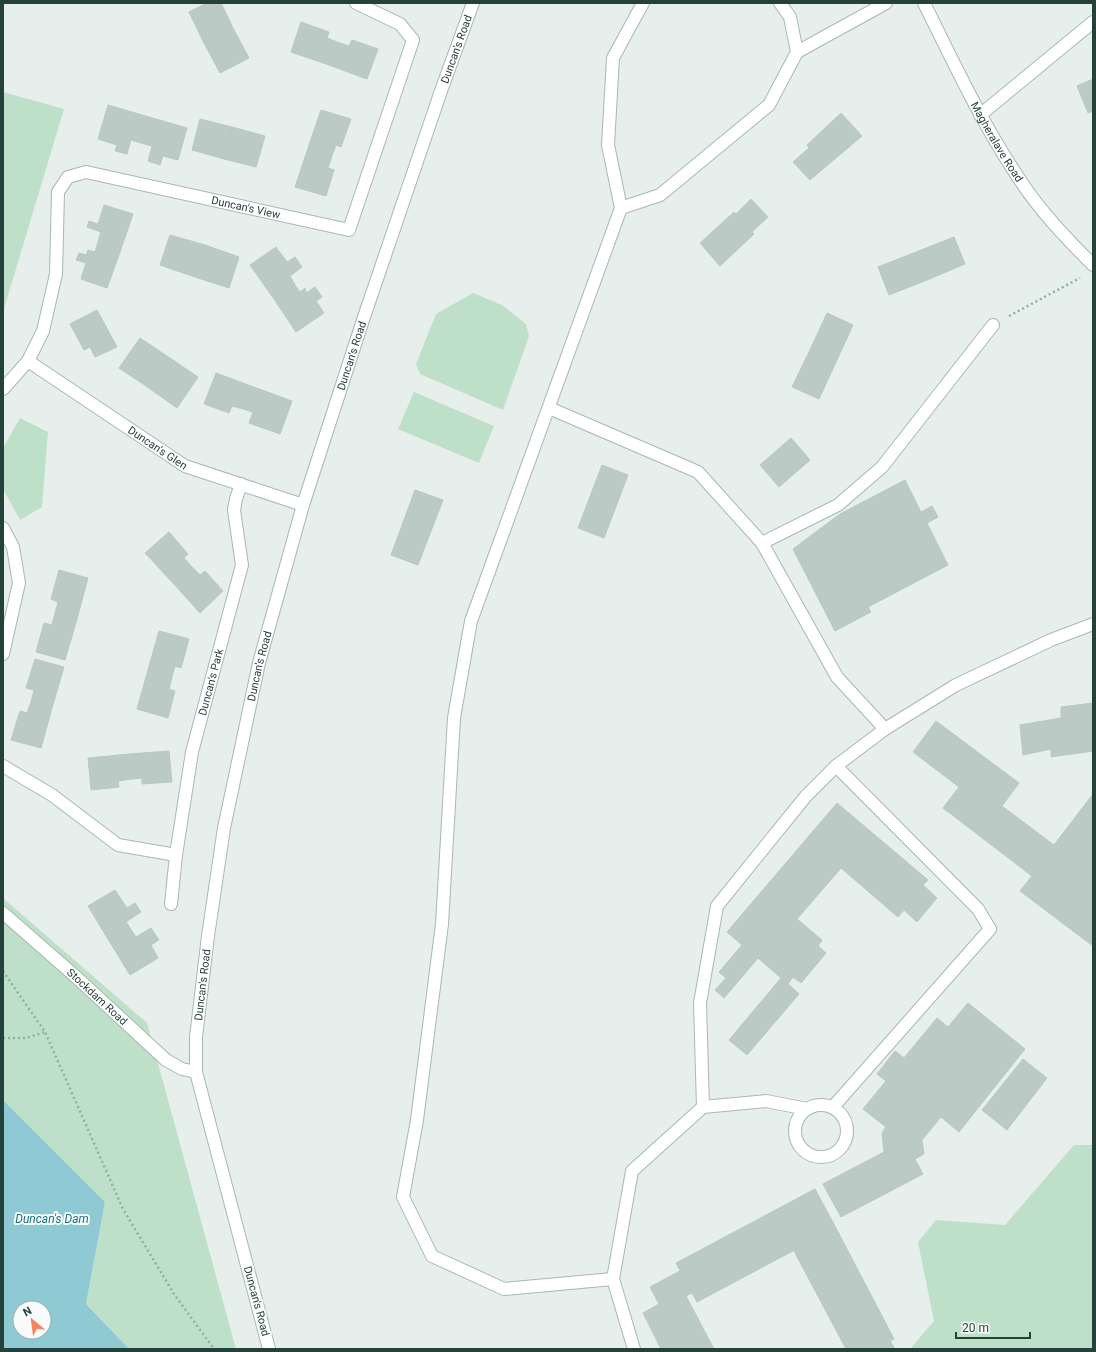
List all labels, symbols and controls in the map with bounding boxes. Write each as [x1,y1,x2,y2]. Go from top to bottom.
street label: Duncan's Road [438,13,475,85]
street label: Magheralave Road [968,100,1025,185]
street label: Duncan's View [210,194,282,222]
street label: Duncan's Road [335,320,369,392]
street label: Duncan's Glen [125,424,190,473]
street label: Duncan's Road [245,630,275,703]
street label: Duncan's Park [196,647,226,717]
street label: Duncan's Road [192,948,213,1021]
street label: Stockdam Road [64,966,130,1028]
water label: Duncan's Dam [15,1212,89,1226]
street label: Duncan's Road [241,1265,272,1337]
north arrow [12,1300,52,1340]
text: N [21,1304,34,1319]
scale bar [956,1314,1030,1340]
text: 20 m [962,1321,989,1335]

